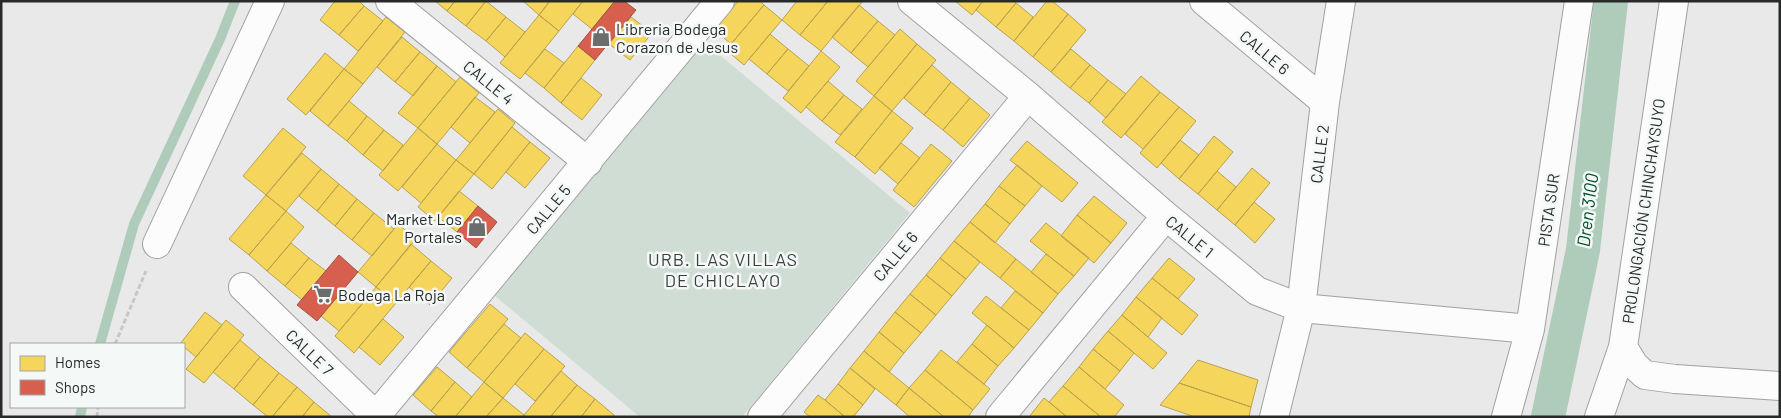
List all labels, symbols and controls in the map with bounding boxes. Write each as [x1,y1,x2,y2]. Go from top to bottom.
place label: Libreria Bodega Corazon de Jesus [616,19,738,56]
shop icon: Libreria Bodega Corazon de Jesus [590,26,612,48]
street label: CALLE 6 [1236,26,1294,78]
street label: CALLE 4 [460,56,518,108]
street label: PROLONGACIÓN CHINCHAYSUYO [1618,97,1668,325]
street label: CALLE 2 [1306,124,1332,184]
street label: PISTA SUR [1533,172,1563,248]
water label: Dren 3100 [1572,172,1602,248]
street label: CALLE 5 [522,180,574,238]
place label: Market Los Portales [386,209,462,246]
street label: CALLE 1 [1162,211,1218,261]
shop icon: Market Los Portales [466,216,488,238]
street label: CALLE 6 [869,227,921,285]
district label: URB. LAS VILLAS DE CHICLAYO [648,248,798,291]
supermarket icon: Bodega La Roja [312,283,334,305]
place label: Bodega La Roja [338,285,445,304]
street label: CALLE 7 [283,325,338,379]
legend [10,343,185,408]
text: Homes [55,353,100,371]
text: Shops [55,378,95,396]

